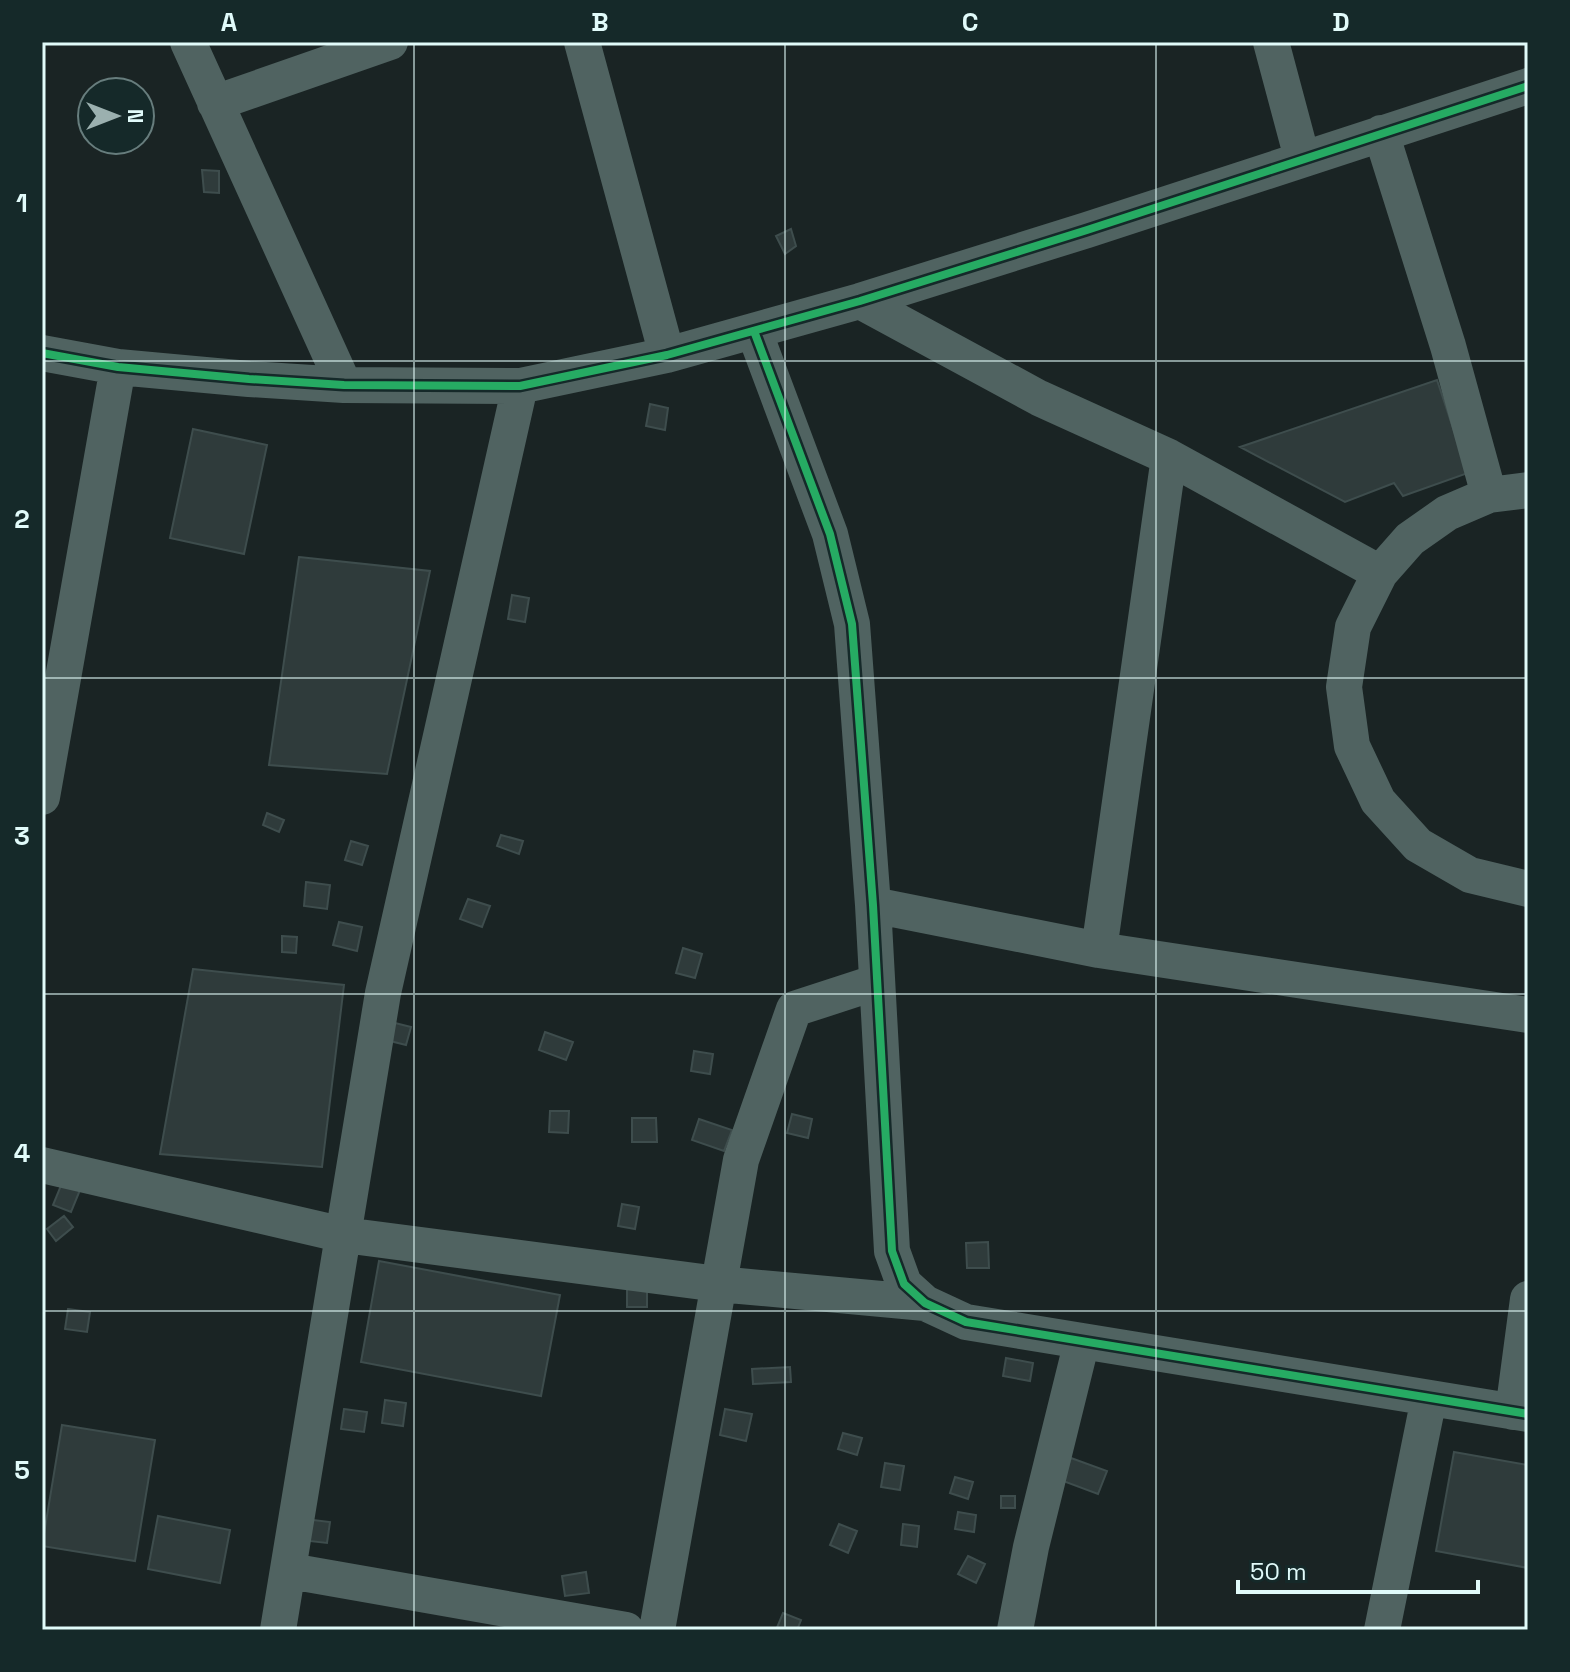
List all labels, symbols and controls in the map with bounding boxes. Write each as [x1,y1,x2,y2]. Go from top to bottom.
text: A [221,5,238,39]
text: B [591,5,609,39]
text: C [962,5,978,39]
text: D [1332,5,1350,39]
north arrow [76,76,156,156]
text: N [122,109,150,123]
text: 1 [16,186,28,220]
text: 2 [14,502,30,536]
text: 3 [14,819,30,853]
text: 4 [14,1136,30,1170]
text: 5 [14,1453,30,1487]
scale bar [1238,1544,1478,1594]
text: 50 m [1250,1556,1307,1587]

